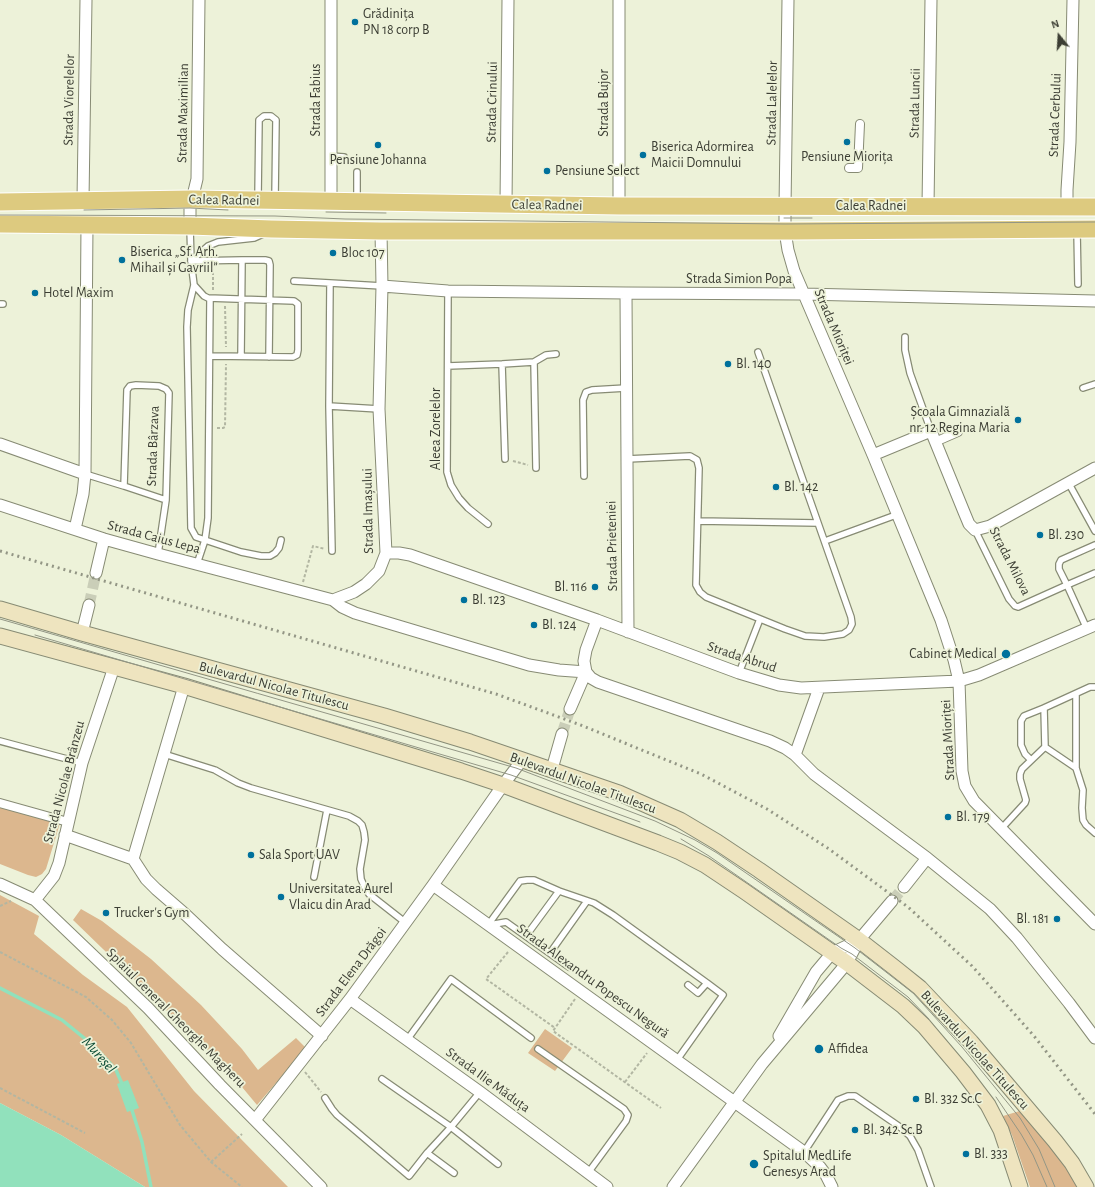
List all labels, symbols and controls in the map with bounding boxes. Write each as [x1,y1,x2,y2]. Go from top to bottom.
place label: Grădinița PN 18 corp B [363,6,430,38]
north arrow [1039,16,1079,56]
marker: Grădinița PN 18 corp B [350,17,360,27]
text: N [1050,18,1060,31]
street label: Strada Viorelelor [60,54,78,146]
street label: Strada Lalelelor [763,60,781,146]
street label: Strada Crinului [483,61,501,143]
street label: Strada Maximilian [174,63,192,163]
street label: Strada Fabius [308,64,324,136]
street label: Strada Luncii [906,68,924,138]
street label: Strada Bujor [596,69,612,137]
street label: Strada Cerbului [1045,73,1065,157]
marker: Pensiune Miorița [842,137,852,147]
place label: Biserica Adormirea Maicii Domnului [651,139,754,172]
marker: Pensiune Johanna [373,140,383,150]
place label: Pensiune Miorița [801,149,893,165]
marker: Biserica Adormirea Maicii Domnului [638,150,648,160]
place label: Pensiune Johanna [329,152,427,168]
place label: Pensiune Select [555,163,639,179]
marker: Pensiune Select [542,166,552,176]
street label: Calea Radnei [189,191,259,209]
street label: Calea Radnei [512,196,582,214]
street label: Calea Radnei [836,198,906,214]
place label: Biserica „Sf. Arh. Mihail și Gavriil” [130,244,218,276]
place label: Bloc 107 [341,245,385,261]
marker: Bloc 107 [328,248,338,258]
marker: Biserica „Sf. Arh. Mihail și Gavriil” [117,255,127,265]
street label: Strada Simion Popa [686,271,792,287]
place label: Hotel Maxim [43,285,114,301]
street label: Strada Mioriței [810,286,858,368]
marker: Hotel Maxim [30,288,40,298]
place label: Bl. 140 [736,356,771,372]
marker: Bl. 140 [723,359,733,369]
street label: Aleea Zorelelor [428,388,444,470]
place label: Școala Gimnazială nr. 12 Regina Maria [909,404,1010,436]
street label: Strada Bârzava [143,405,163,487]
marker: Școala Gimnazială nr. 12 Regina Maria [1013,415,1023,425]
street label: Strada Imașului [359,468,377,554]
place label: Bl. 142 [784,479,818,495]
marker: Bl. 142 [771,482,781,492]
street label: Strada Prieteniei [603,501,621,591]
street label: Strada Caius Lepa [106,517,202,557]
street label: Strada Milova [986,524,1034,598]
place label: Bl. 230 [1048,527,1084,543]
marker: Bl. 230 [1035,530,1045,540]
place label: Bl. 116 [554,579,587,595]
marker: Bl. 116 [590,582,600,592]
place label: Bl. 123 [472,592,505,608]
marker: Bl. 123 [459,595,469,605]
place label: Bl. 124 [542,617,576,633]
marker: Bl. 124 [529,620,539,630]
street label: Strada Abrud [705,638,779,676]
place label: Cabinet Medical [909,646,997,662]
marker: Cabinet Medical [1000,648,1012,660]
street label: Bulevardul Nicolae Titulescu [197,658,351,714]
street label: Strada Mioriței [937,699,959,781]
street label: Strada Nicolae Brânzeu [40,719,88,845]
street label: Bulevardul Nicolae Titulescu [507,749,659,817]
place label: Bl. 179 [956,809,990,825]
marker: Bl. 179 [943,812,953,822]
place label: Sala Sport UAV [259,847,340,863]
marker: Sala Sport UAV [246,850,256,860]
place label: Universitatea Aurel Vlaicu din Arad [289,881,393,914]
marker: Universitatea Aurel Vlaicu din Arad [276,892,286,902]
place label: Trucker's Gym [114,905,190,921]
marker: Trucker's Gym [101,908,111,918]
place label: Bl. 181 [1016,911,1049,927]
marker: Bl. 181 [1052,914,1062,924]
street label: Strada Alexandru Popescu Negură [514,920,672,1042]
street label: Strada Elena Drăgoi [312,924,390,1020]
street label: Splaiul General Gheorghe Magheru [103,945,249,1091]
street label: Bulevardul Nicolae Titulescu [917,987,1033,1113]
water label: Mureșel [78,1033,120,1077]
place label: Affidea [828,1041,868,1057]
marker: Affidea [813,1043,825,1055]
street label: Strada Ilie Măduța [443,1044,533,1116]
place label: Bl. 332 Sc.C [924,1091,982,1107]
marker: Bl. 332 Sc.C [911,1094,921,1104]
place label: Bl. 342 Sc.B [863,1122,923,1138]
marker: Bl. 342 Sc.B [850,1125,860,1135]
place label: Bl. 333 [974,1146,1008,1162]
place label: Spitalul MedLife Genesys Arad [763,1148,852,1180]
marker: Bl. 333 [961,1149,971,1159]
marker: Spitalul MedLife Genesys Arad [748,1158,760,1170]

